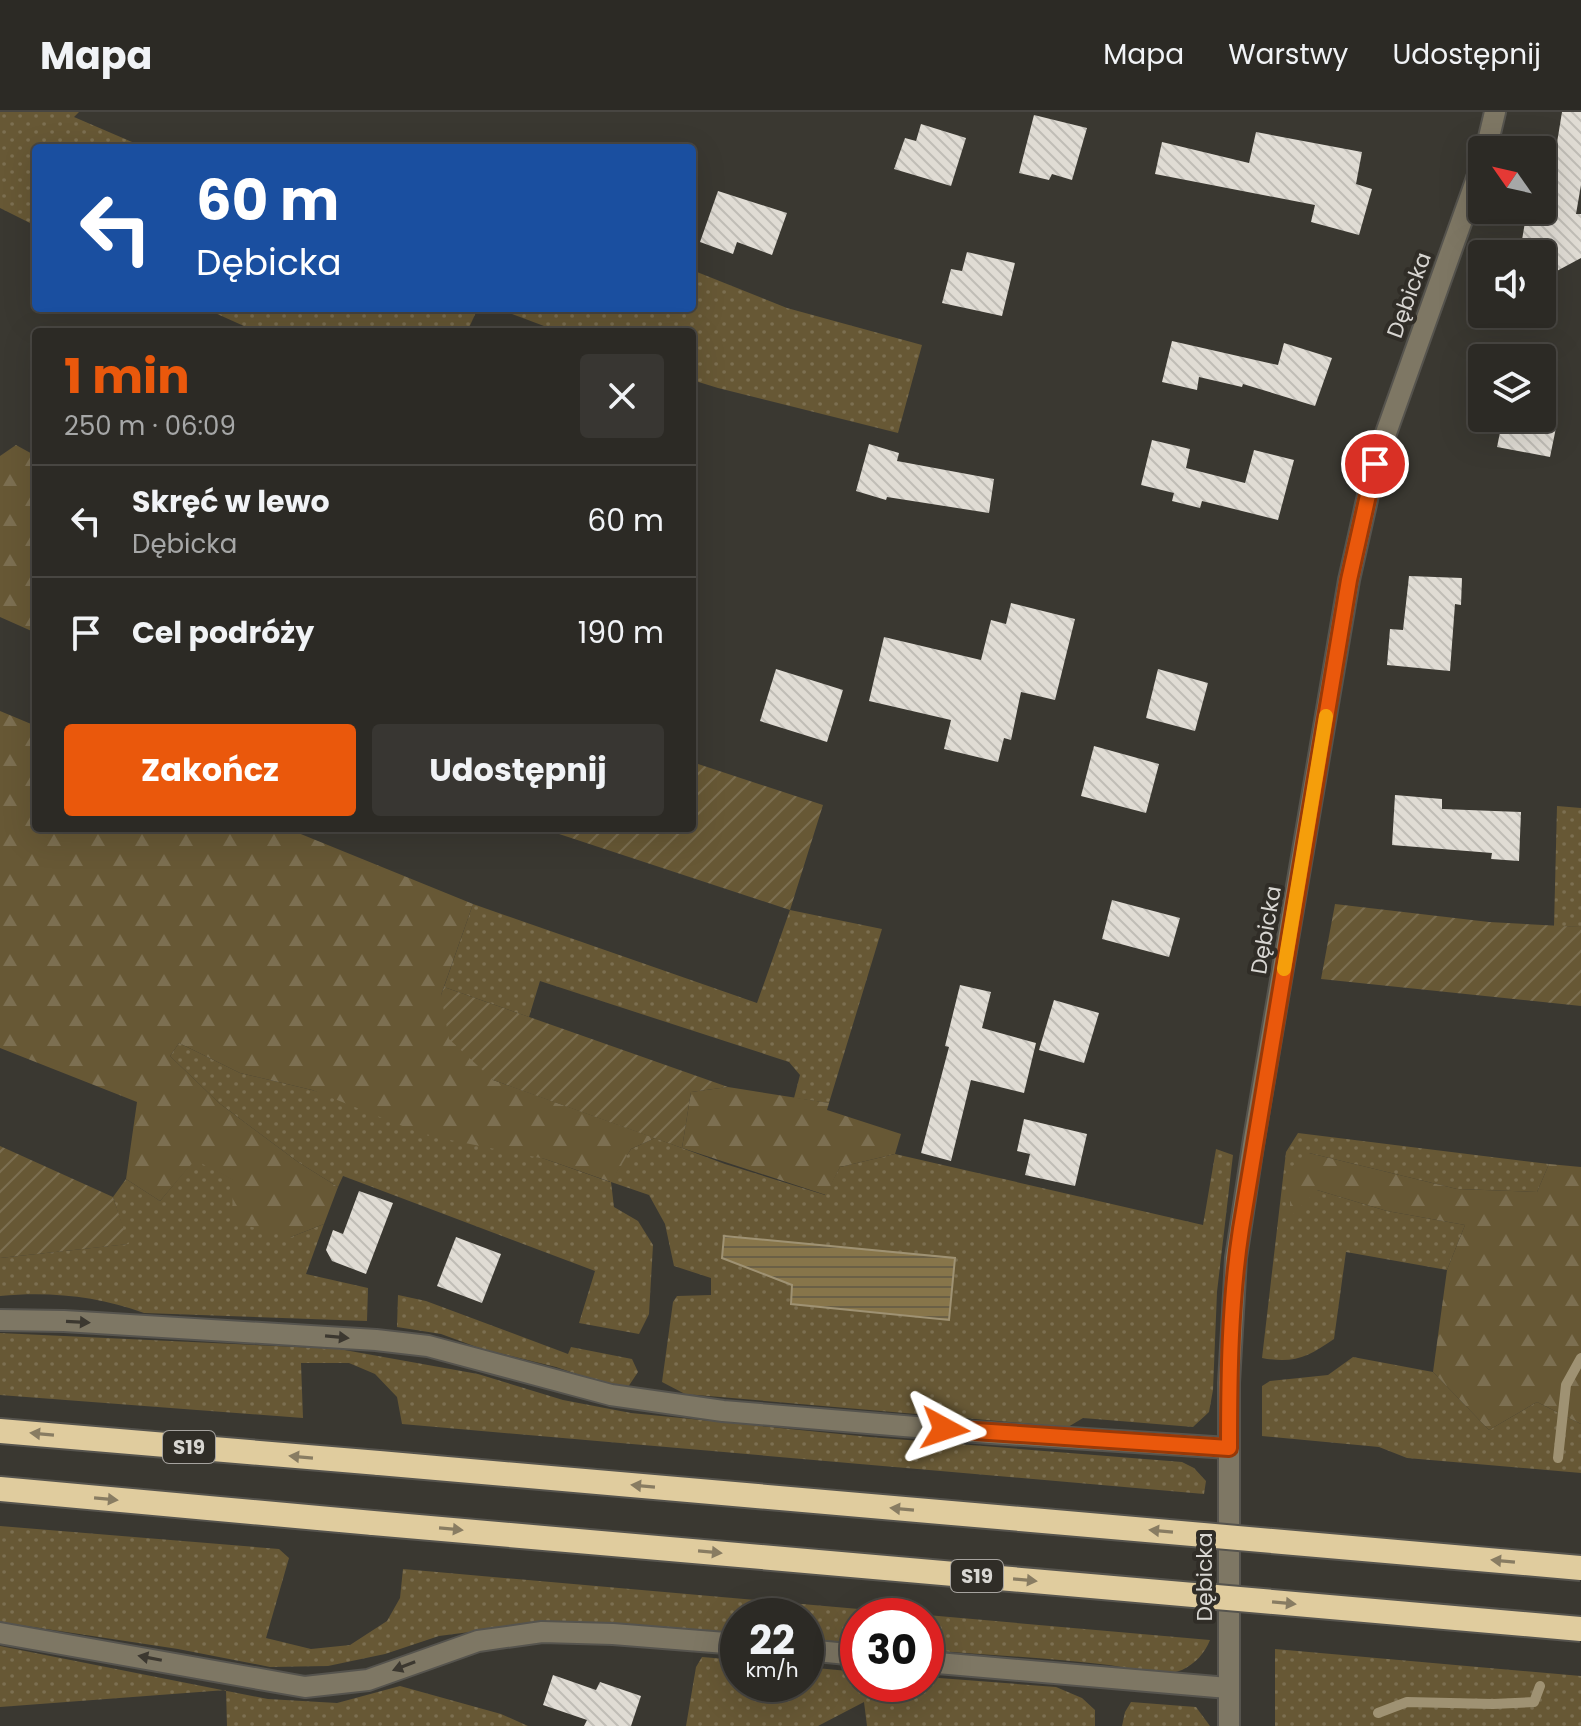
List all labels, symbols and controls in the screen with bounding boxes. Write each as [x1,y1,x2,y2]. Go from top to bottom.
text: Mapa [40,29,152,82]
text: Mapa [1103,35,1184,74]
text: Warstwy [1228,35,1348,74]
text: Udostępnij [1392,35,1541,74]
north arrow [1468,136,1556,224]
map controls [1468,136,1556,432]
text: 60 m [196,161,339,240]
icon: left [64,176,168,280]
text: Dębicka [196,237,342,288]
button: sound [1468,240,1556,328]
street label: Dębicka [1379,248,1439,342]
text: 1 min [64,343,190,410]
button: layers [1468,344,1556,432]
button: close [580,354,664,438]
text: 250 m · 06:09 [64,408,236,444]
pin [1341,430,1409,498]
icon: arrive [1353,442,1397,486]
text: Skręć w lewo [132,480,330,523]
icon: left [64,499,108,543]
text: 60 m [587,499,664,542]
text: Dębicka [132,526,237,562]
icon: arrive [64,611,108,655]
text: Cel podróży [132,611,314,654]
text: 190 m [578,611,664,654]
button: Zakończ [64,724,356,816]
button: Udostępnij [372,724,664,816]
street label: Dębicka [1243,883,1289,977]
one-way arrow [66,1315,91,1328]
one-way arrow [325,1331,350,1344]
position arrow [903,1387,987,1471]
one-way arrow [29,1427,54,1440]
road number: S19 [163,1431,215,1463]
one-way arrow [288,1450,313,1463]
one-way arrow [630,1479,655,1492]
one-way arrow [94,1492,119,1505]
one-way arrow [889,1502,914,1515]
one-way arrow [439,1523,464,1536]
one-way arrow [1148,1524,1173,1537]
street label: Dębicka [1189,1532,1220,1622]
one-way arrow [698,1546,723,1559]
one-way arrow [1490,1554,1515,1567]
road number: S19 [951,1560,1003,1592]
one-way arrow [1013,1574,1038,1587]
one-way arrow [1272,1596,1297,1609]
speed limit sign: 30 [840,1598,944,1702]
text: 22 [749,1612,795,1668]
one-way arrow [137,1651,162,1664]
text: km/h [745,1656,799,1684]
one-way arrow [392,1660,416,1673]

